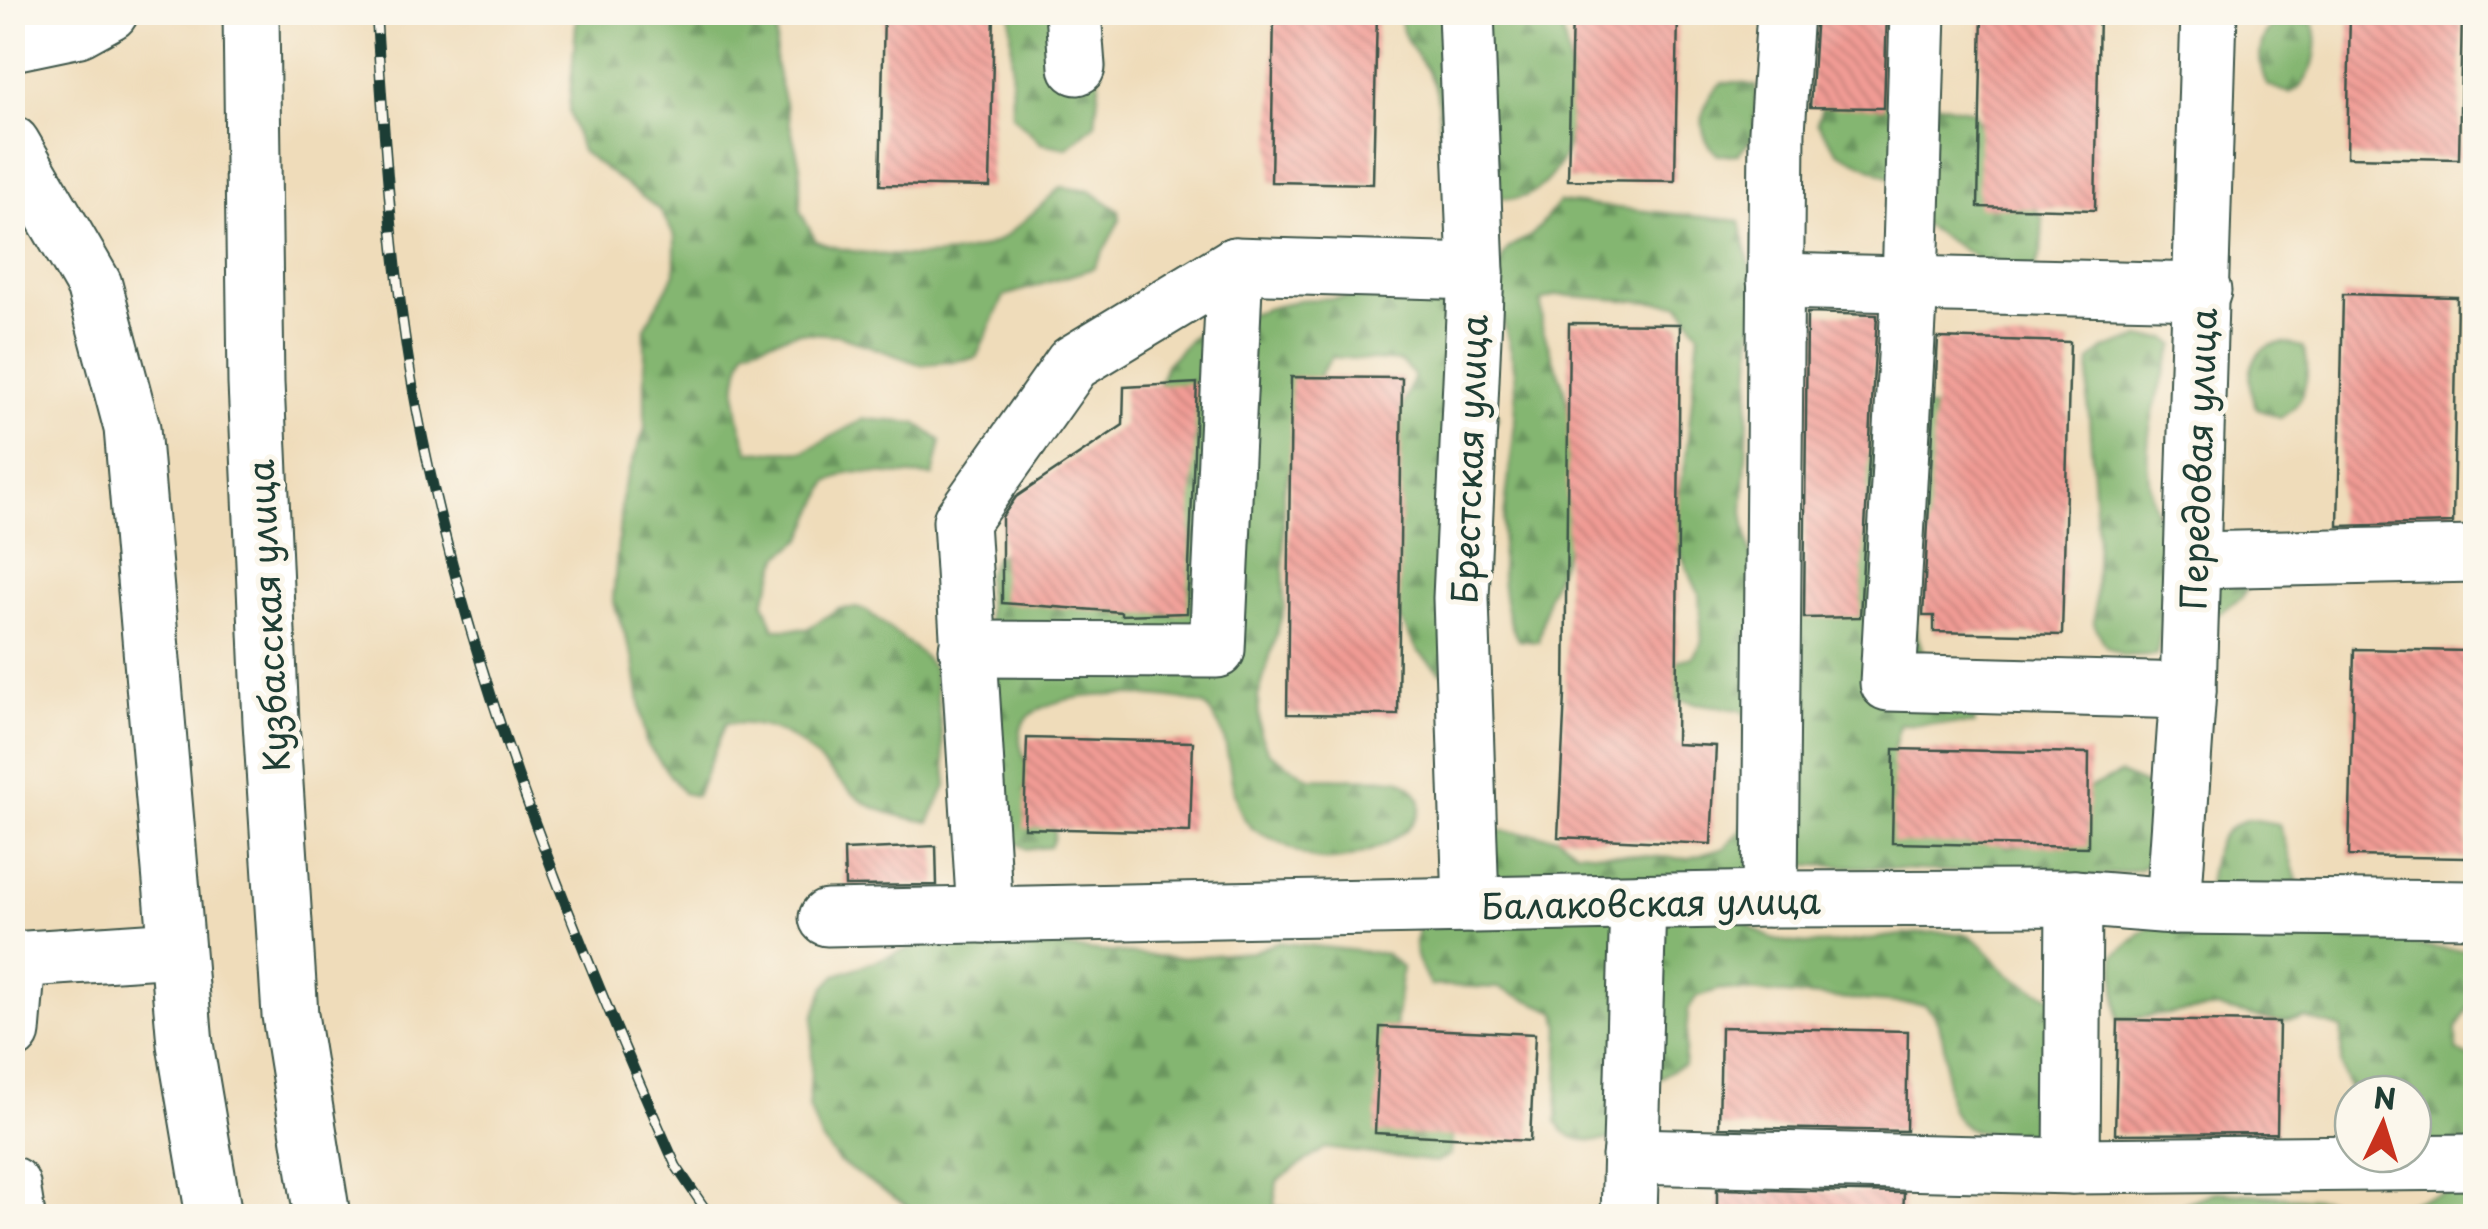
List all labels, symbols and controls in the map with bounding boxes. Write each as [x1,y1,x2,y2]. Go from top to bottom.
street label: Передовая улица [2165,307,2229,611]
street label: Брестская улица [1436,314,1500,604]
street label: Кузбасская улица [232,458,302,774]
street label: Балаковская улица [1481,873,1821,931]
north arrow [2333,1074,2433,1174]
text: N [2372,1075,2397,1120]

